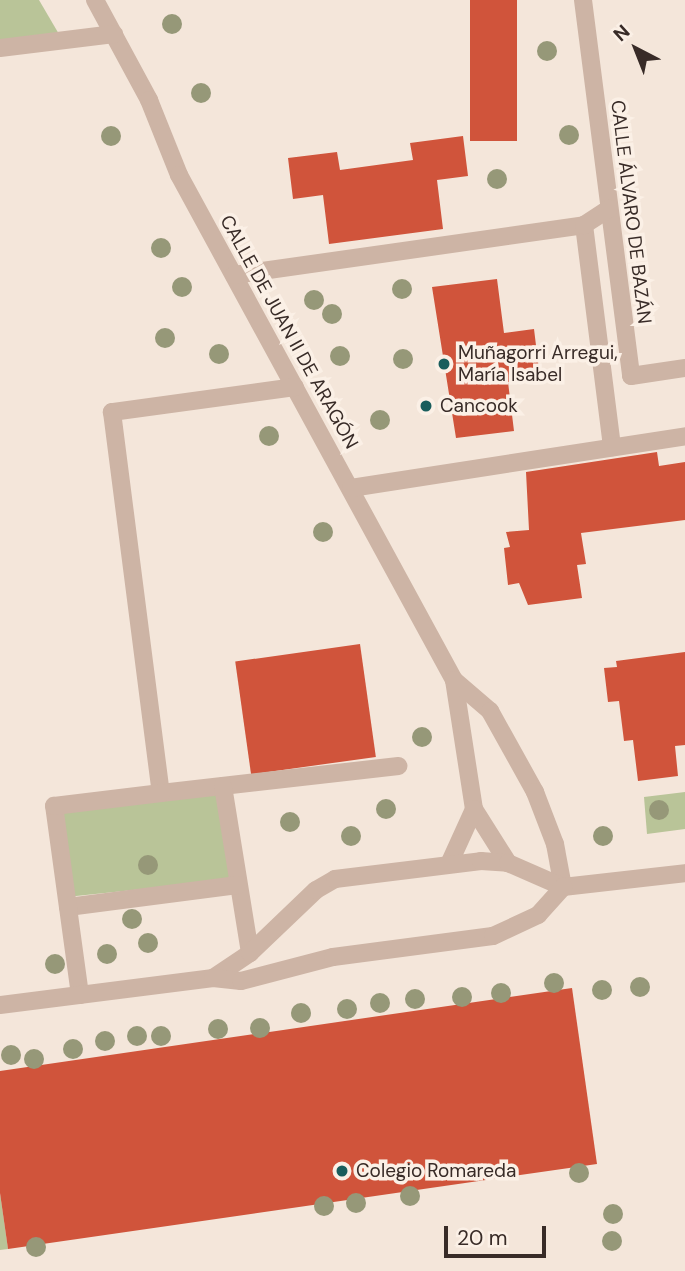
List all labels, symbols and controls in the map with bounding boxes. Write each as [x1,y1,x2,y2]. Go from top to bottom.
north arrow [601,14,671,84]
text: N [608,19,635,47]
street label: CALLE ÁLVARO DE BAZÁN [606,99,656,325]
street label: CALLE DE JUAN II DE ARAGÓN [215,211,363,453]
place label: Muñagorri Arregui, María Isabel [458,342,618,386]
marker: Muñagorri Arregui, María Isabel [436,356,452,372]
place label: Cancook [440,395,518,417]
marker: Cancook [418,398,434,414]
place label: Colegio Romareda [356,1160,516,1182]
marker: Colegio Romareda [334,1163,350,1179]
scale bar [447,1212,548,1256]
text: 20 m [457,1224,508,1252]

